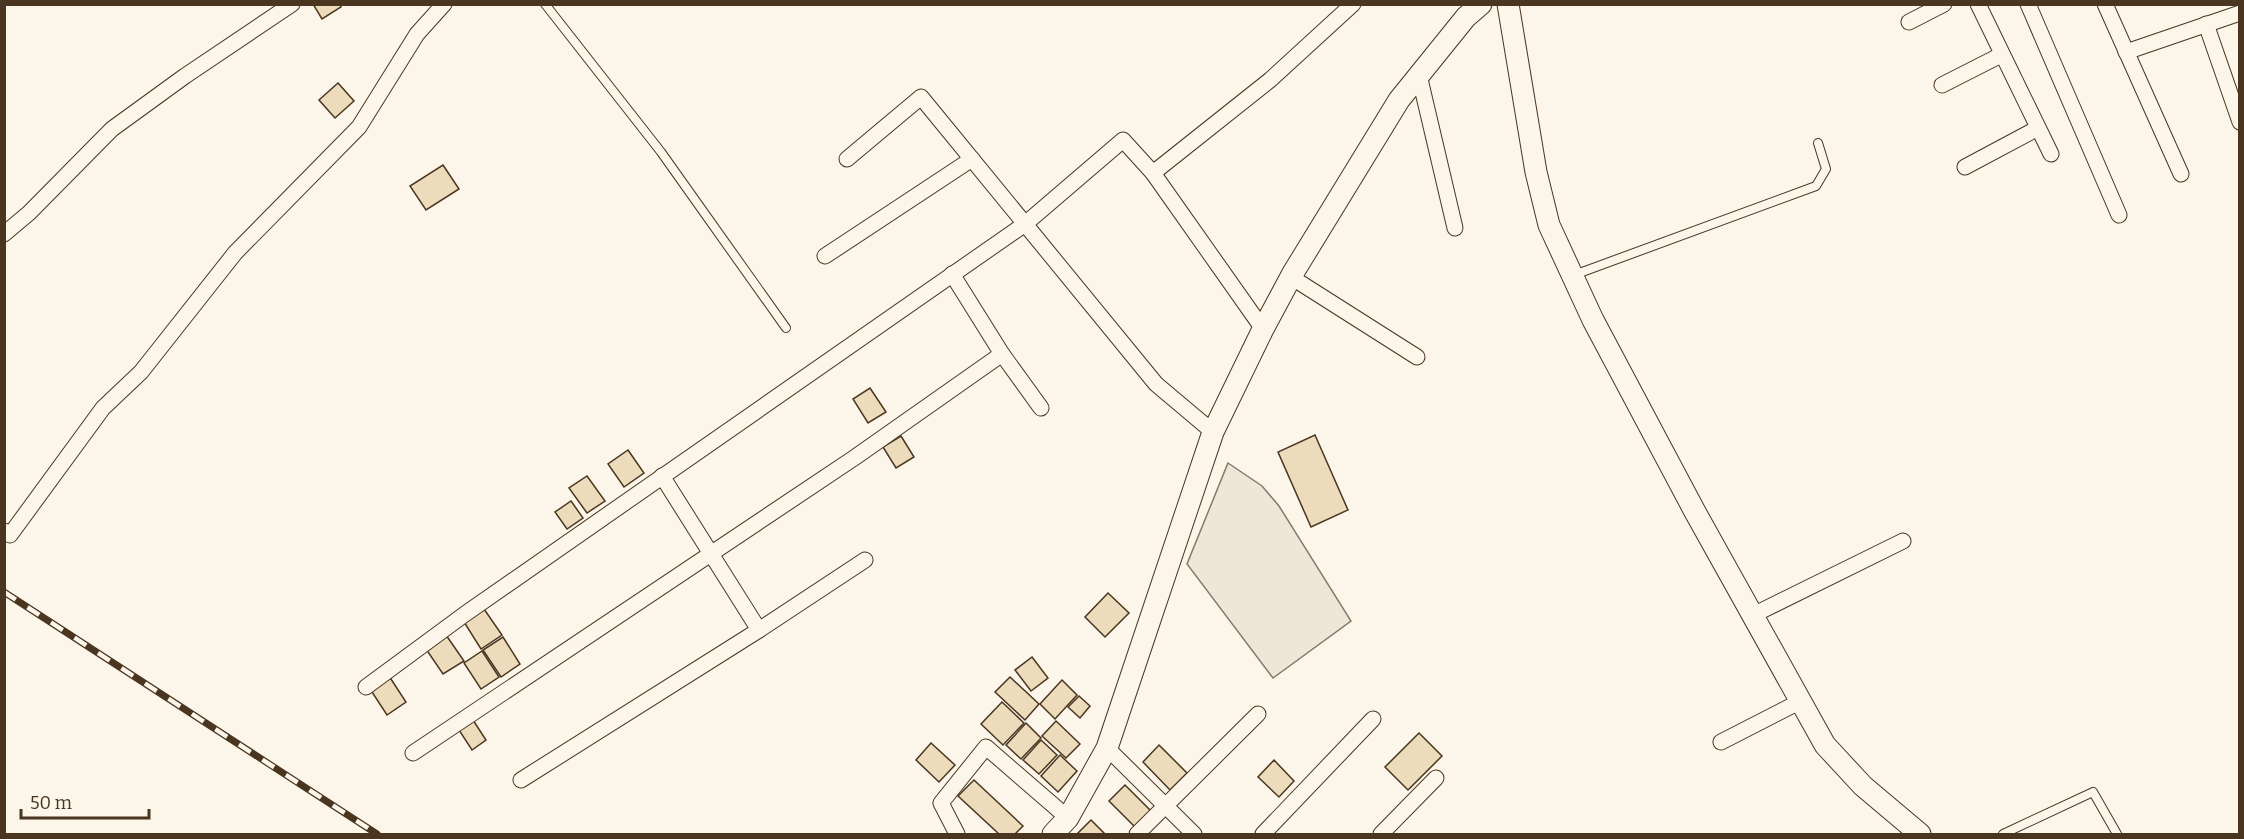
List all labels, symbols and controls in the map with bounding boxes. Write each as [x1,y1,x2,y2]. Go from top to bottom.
scale bar [21,782,148,820]
text: 50 m [30,792,72,814]

